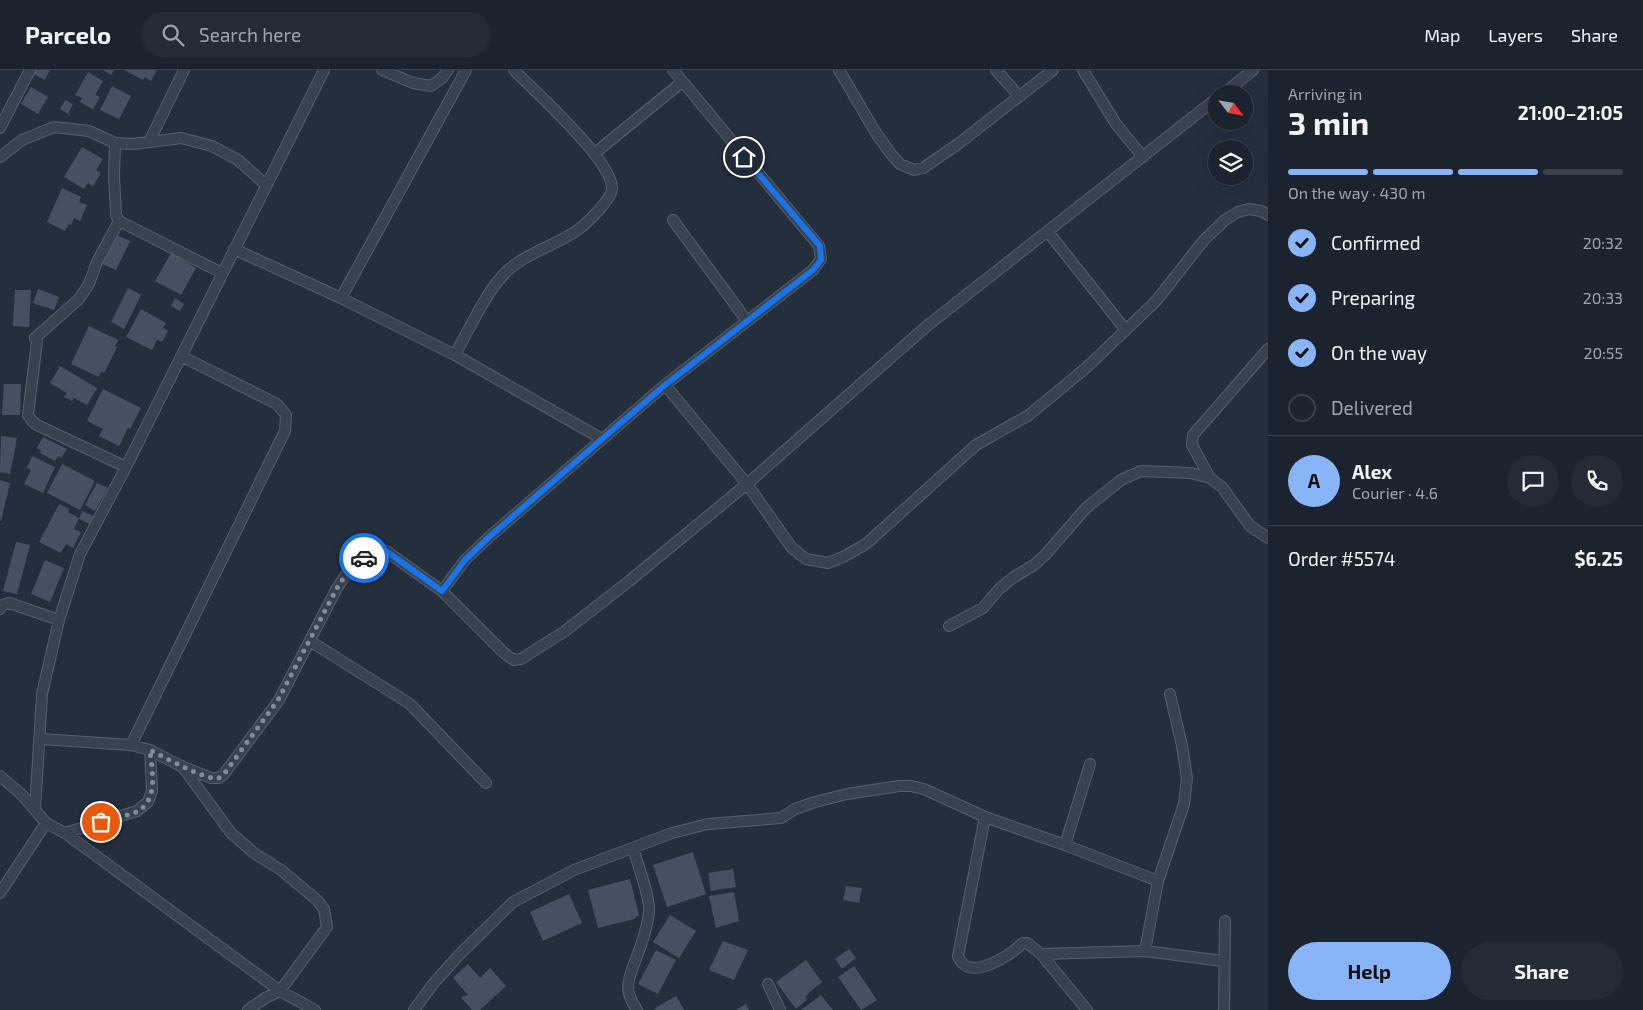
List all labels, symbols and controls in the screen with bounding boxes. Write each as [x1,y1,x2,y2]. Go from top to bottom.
search box [141,12,491,57]
text: Parcelo [25,20,111,49]
icon: search [159,21,187,49]
text: Search here [199,23,301,46]
text: Map [1424,24,1460,46]
text: Layers [1488,24,1543,46]
text: Share [1571,24,1618,46]
text: Arriving in [1288,84,1362,103]
north arrow [1208,85,1252,130]
map controls [1208,85,1253,185]
text: 21:00–21:05 [1518,101,1623,124]
text: 3 min [1288,103,1369,141]
pin [723,136,765,178]
button: layers [1208,140,1253,185]
icon: home [730,143,758,171]
text: On the way · 430 m [1288,183,1425,202]
icon: check [1288,229,1316,257]
text: Confirmed [1331,231,1421,254]
text: 20:32 [1583,233,1623,252]
icon: check [1288,284,1316,312]
text: Preparing [1331,286,1415,309]
text: 20:33 [1583,288,1623,307]
icon: check [1288,339,1316,367]
text: On the way [1331,341,1427,364]
text: 20:55 [1583,343,1623,362]
text: Delivered [1331,396,1413,419]
button: chat [1507,455,1559,507]
button: phone [1571,455,1623,507]
text: Alex [1352,460,1392,483]
text: A [1308,469,1320,492]
text: Courier · 4.6 [1352,483,1438,502]
courier [339,533,389,583]
icon: car [350,544,378,572]
text: Order #5574 [1288,547,1395,570]
text: $6.25 [1575,547,1623,570]
pin [80,801,122,843]
icon: bag [87,808,115,836]
button: Help [1288,942,1451,1000]
button: Share [1461,942,1623,1000]

